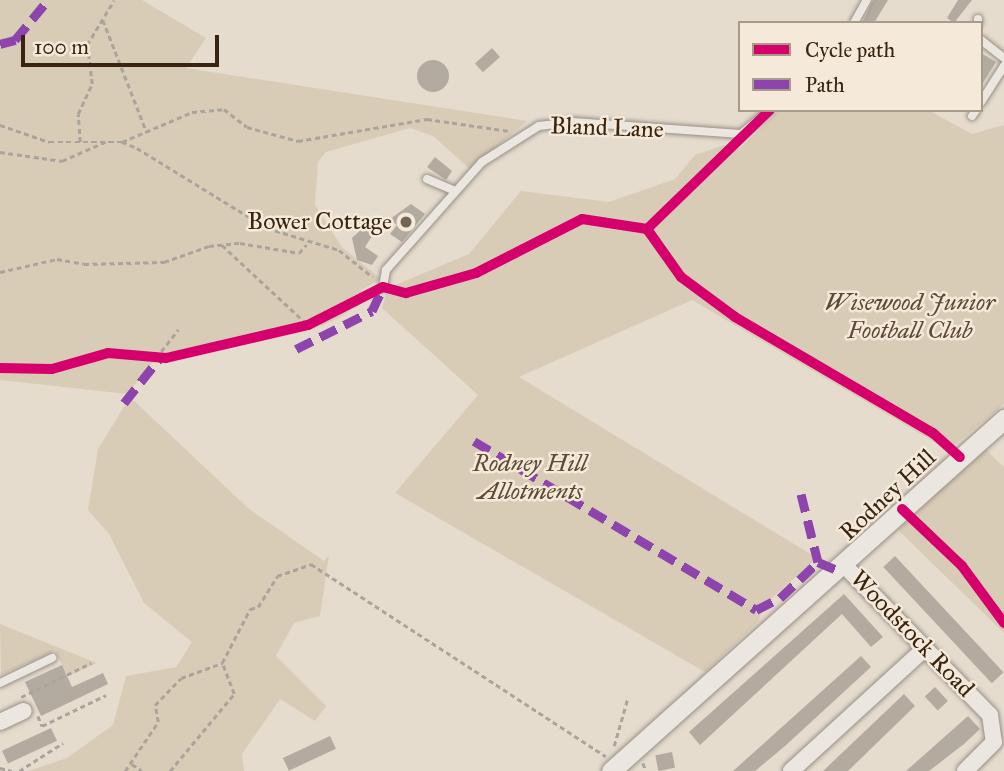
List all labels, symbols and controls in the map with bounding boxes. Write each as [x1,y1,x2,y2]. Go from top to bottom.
scale bar [24,21,222,65]
legend [738,21,983,112]
text: 100 m [34,34,89,60]
text: Cycle path [805,37,895,63]
text: Path [805,72,845,98]
street label: Bland Lane [550,112,664,144]
place label: Bower Cottage [247,208,392,236]
marker: Bower Cottage [398,214,414,230]
park label: Wisewood Junior Football Club [825,289,995,345]
street label: Rodney Hill [834,443,942,547]
park label: Rodney Hill Allotments [473,450,587,506]
street label: Woodstock Road [844,564,980,704]

